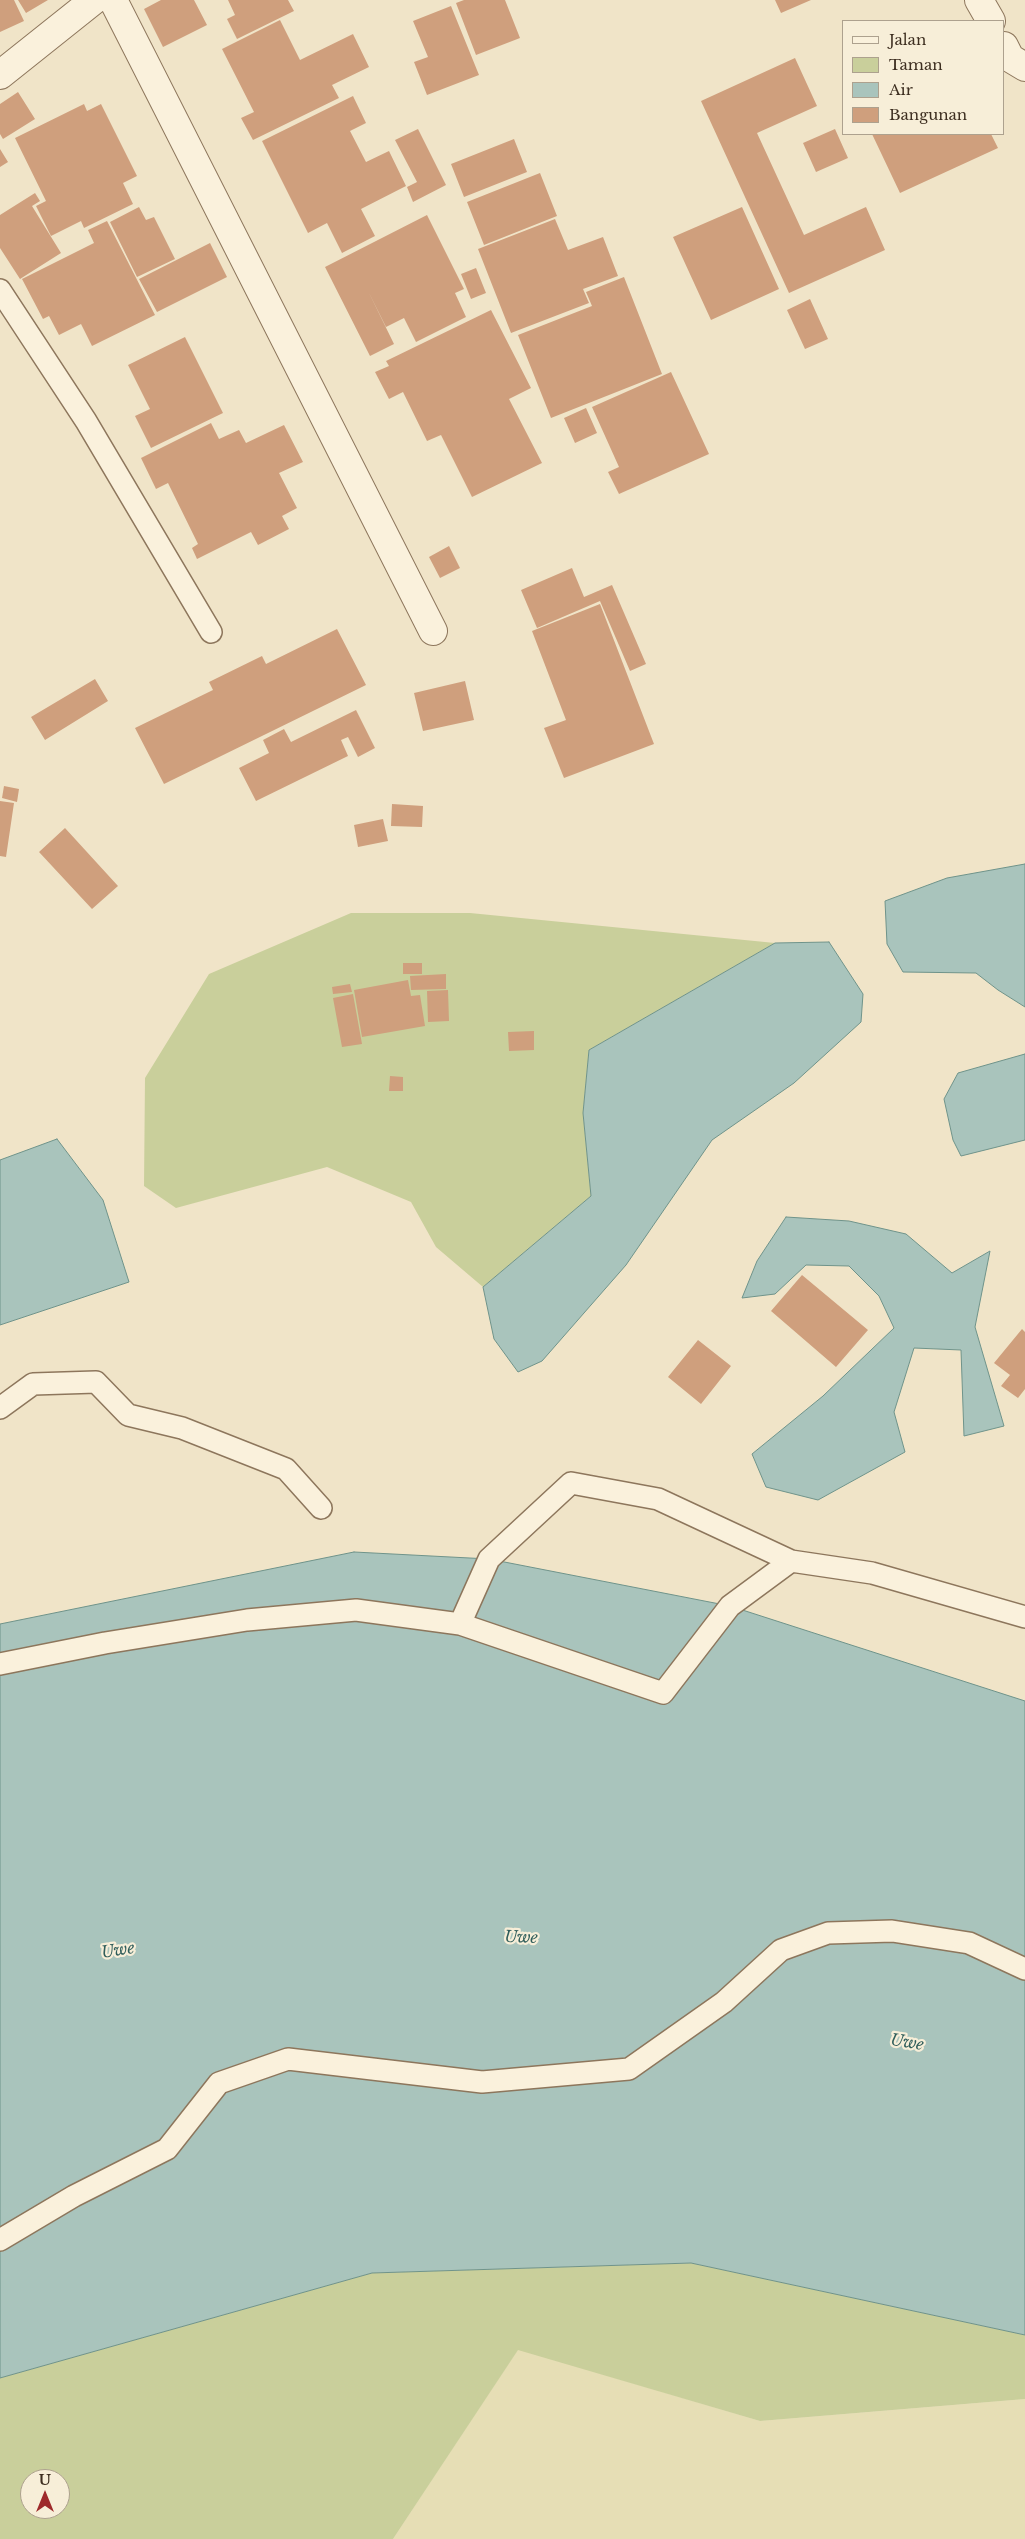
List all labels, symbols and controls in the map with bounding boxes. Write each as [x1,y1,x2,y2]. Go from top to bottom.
legend [842,20,1005,135]
text: Jalan [889,30,926,49]
text: Taman [889,55,943,74]
text: Air [889,80,913,99]
text: Bangunan [889,105,967,124]
water label: Uwe [504,1928,538,1948]
water label: Uwe [100,1939,136,1963]
water label: Uwe [889,2031,925,2055]
north arrow [20,2469,70,2519]
text: U [39,2471,51,2489]

